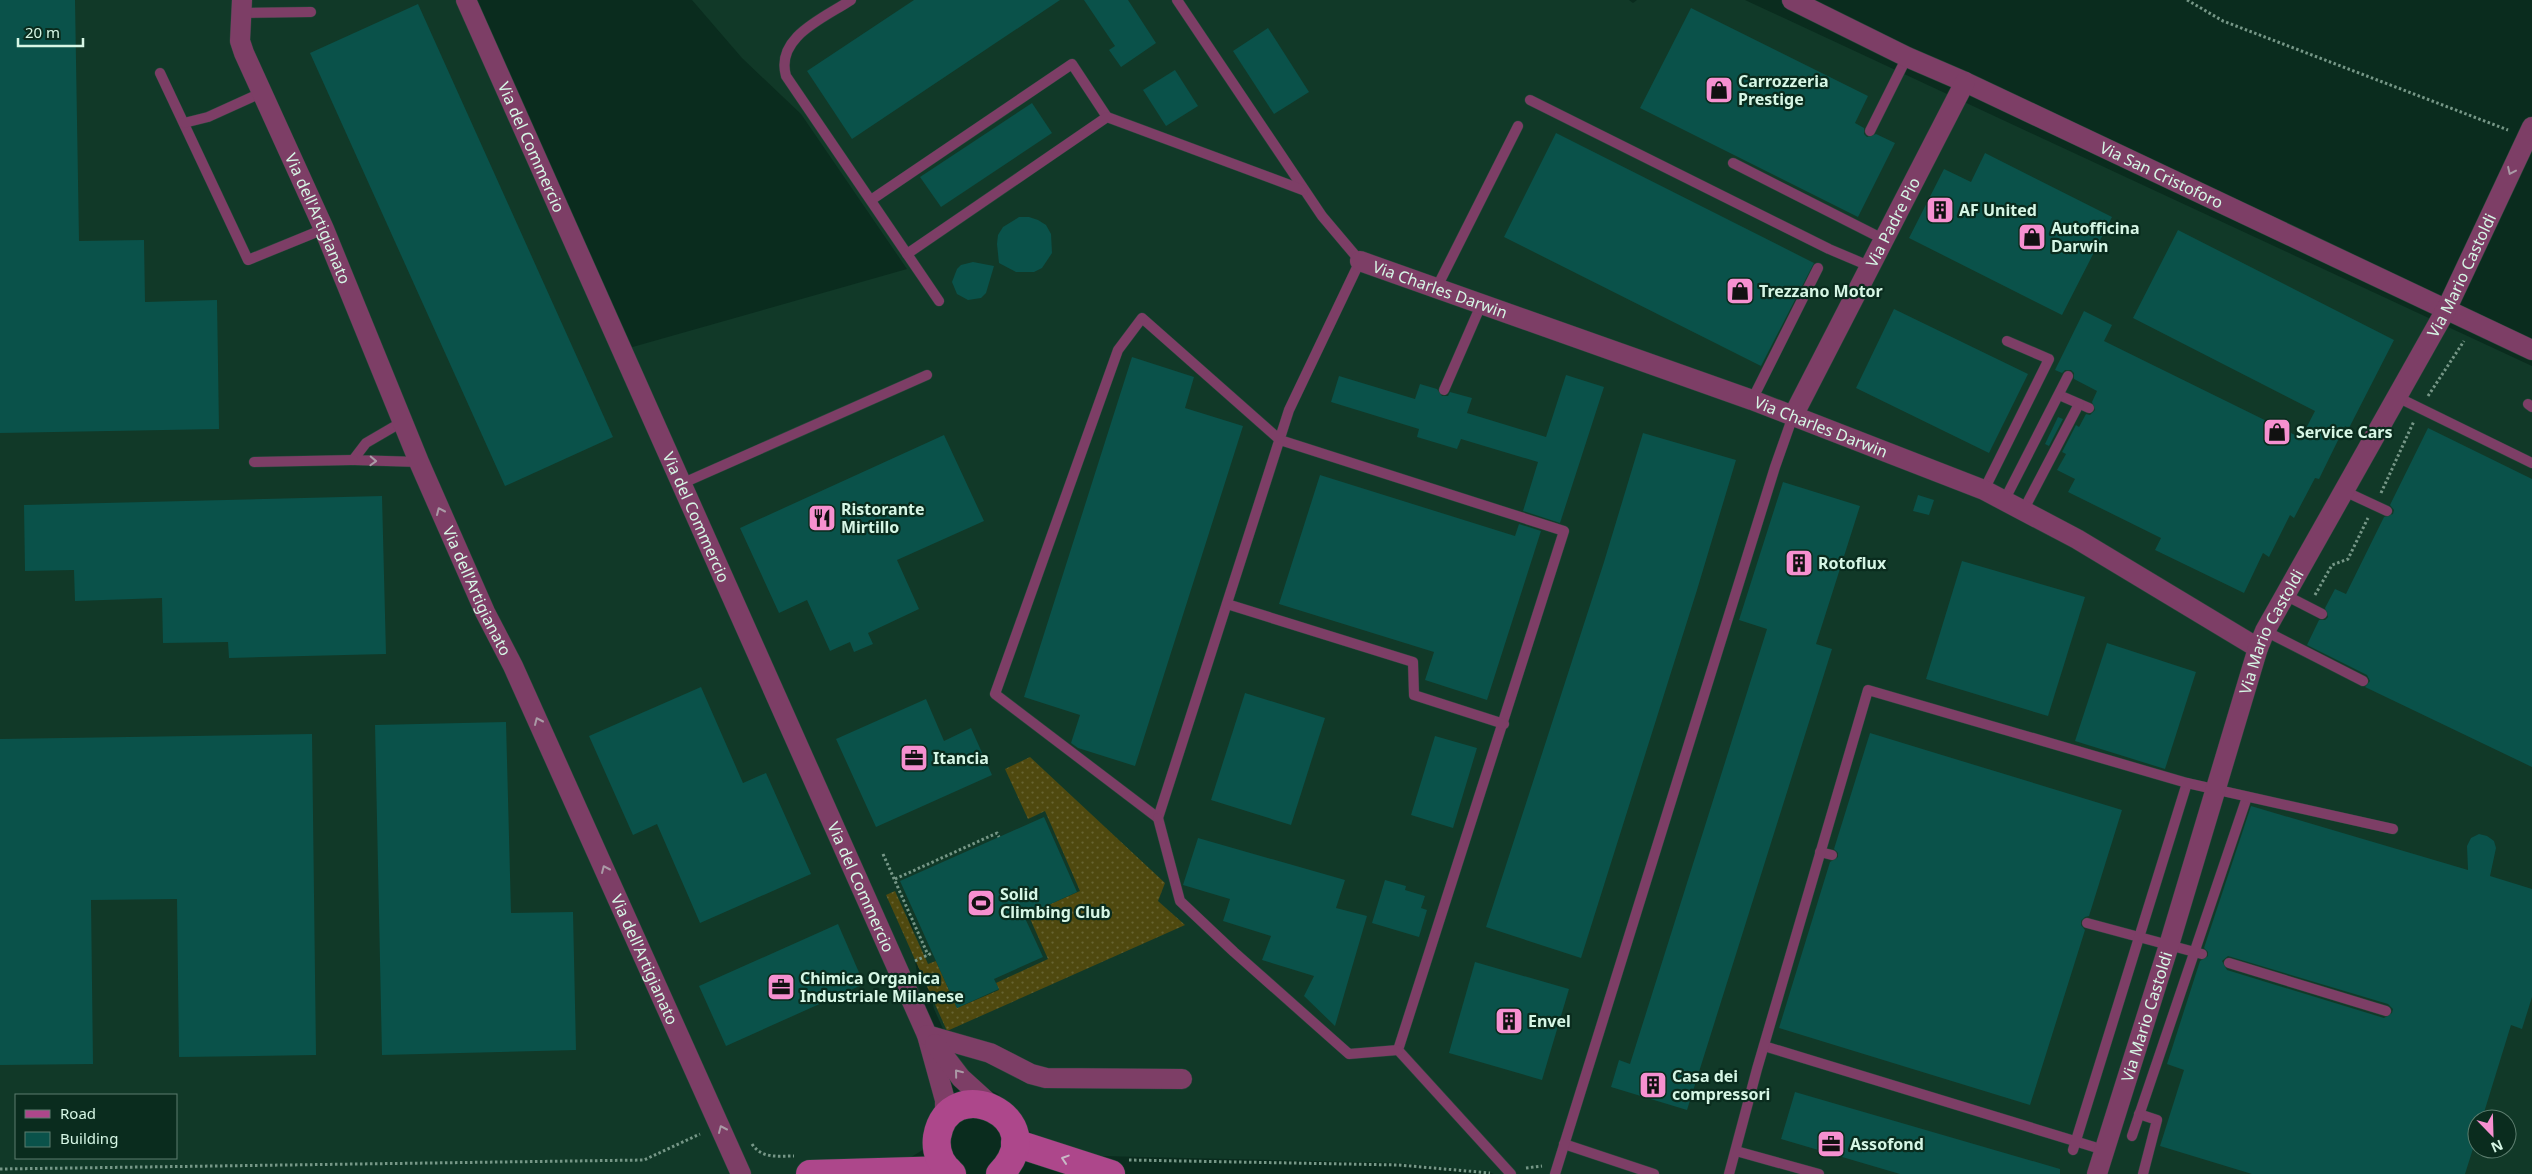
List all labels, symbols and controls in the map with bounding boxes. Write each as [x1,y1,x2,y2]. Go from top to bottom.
scale bar [18,15,82,47]
text: 20 m [25,22,60,42]
place label: Carrozzeria Prestige [1738,70,1829,110]
shop icon: Carrozzeria Prestige [1704,75,1734,105]
street label: Via del Commercio [493,78,570,216]
street label: Via San Cristoforo [2096,136,2227,214]
street label: Via dell'Artigianato [280,149,356,287]
one-way arrow [2507,166,2518,175]
street label: Via Padre Pio [1860,173,1925,271]
building icon: AF United [1925,195,1955,225]
place label: AF United [1959,199,2037,221]
street label: Via Mario Castoldi [2422,210,2501,341]
place label: Autofficina Darwin [2051,217,2140,257]
shop icon: Autofficina Darwin [2017,222,2047,252]
street label: Via Charles Darwin [1370,255,1510,323]
shop icon: Trezzano Motor [1725,276,1755,306]
place label: Trezzano Motor [1759,280,1883,302]
street label: Via Charles Darwin [1751,391,1891,463]
shop icon: Service Cars [2262,417,2292,447]
place label: Service Cars [2296,421,2392,443]
street label: Via del Commercio [658,448,735,586]
one-way arrow [370,456,377,466]
place label: Ristorante Mirtillo [841,498,925,538]
restaurant icon: Ristorante Mirtillo [807,503,837,533]
one-way arrow [436,507,447,516]
street label: Via dell'Artigianato [438,523,517,659]
building icon: Rotoflux [1784,548,1814,578]
place label: Rotoflux [1818,552,1887,574]
street label: Via Mario Castoldi [2234,565,2309,697]
one-way arrow [534,717,544,726]
office icon: Itancia [899,743,929,773]
place label: Itancia [933,747,989,769]
street label: Via del Commercio [822,818,900,956]
one-way arrow [601,866,611,875]
place label: Solid Climbing Club [1000,883,1111,923]
sports icon: Solid Climbing Club [966,888,996,918]
street label: Via dell'Artigianato [606,891,684,1028]
street label: Via Mario Castoldi [2116,949,2177,1084]
place label: Chimica Organica Industriale Milanese [800,967,964,1007]
office icon: Chimica Organica Industriale Milanese [766,972,796,1002]
building icon: Envel [1494,1006,1524,1036]
place label: Envel [1528,1010,1571,1032]
place label: Casa dei compressori [1672,1065,1770,1105]
one-way arrow [954,1070,963,1079]
building icon: Casa dei compressori [1638,1070,1668,1100]
legend [15,1094,178,1159]
text: Road [60,1103,96,1123]
north arrow [2467,1109,2517,1159]
one-way arrow [717,1125,728,1134]
text: Building [60,1128,118,1148]
office icon: Assofond [1816,1129,1846,1159]
place label: Assofond [1850,1133,1924,1155]
text: N [2488,1135,2506,1157]
one-way arrow [1061,1155,1070,1165]

